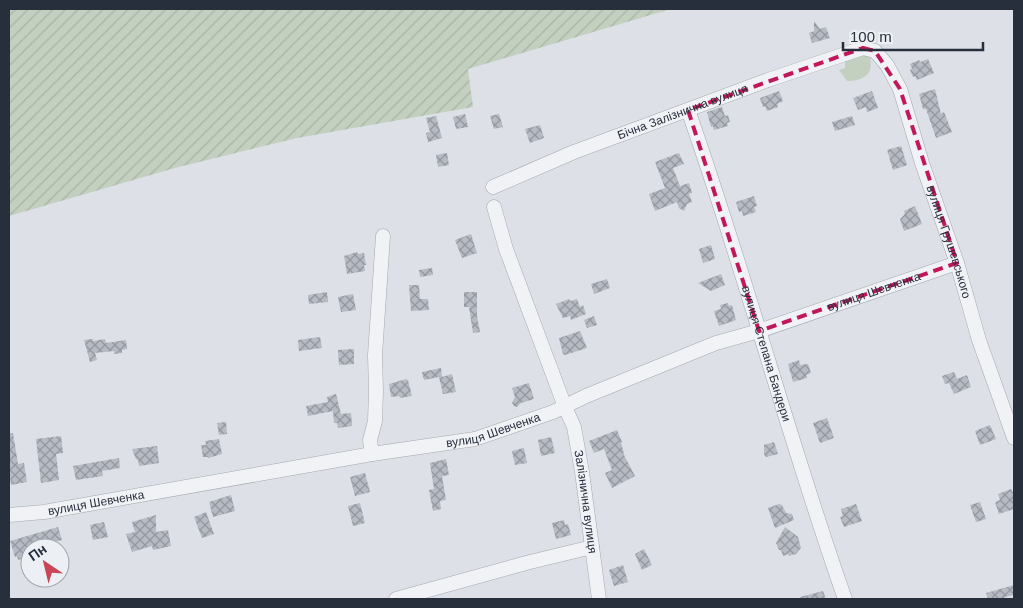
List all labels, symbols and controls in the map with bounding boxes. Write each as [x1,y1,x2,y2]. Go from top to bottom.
scale bar [843,20,983,52]
text: 100 m [850,28,892,45]
street label: Бічна Залізнична вулиця [615,81,750,142]
street label: вулиця Грушевського [923,183,974,300]
street label: вулиця Шевченка [825,269,923,314]
street label: вулиця Степана Бандери [739,284,794,423]
street label: вулиця Шевченка [445,410,542,450]
street label: Залізнична вулиця [571,449,600,554]
street label: вулиця Шевченка [47,487,146,518]
north arrow [20,538,70,588]
text: Пн [25,540,50,564]

